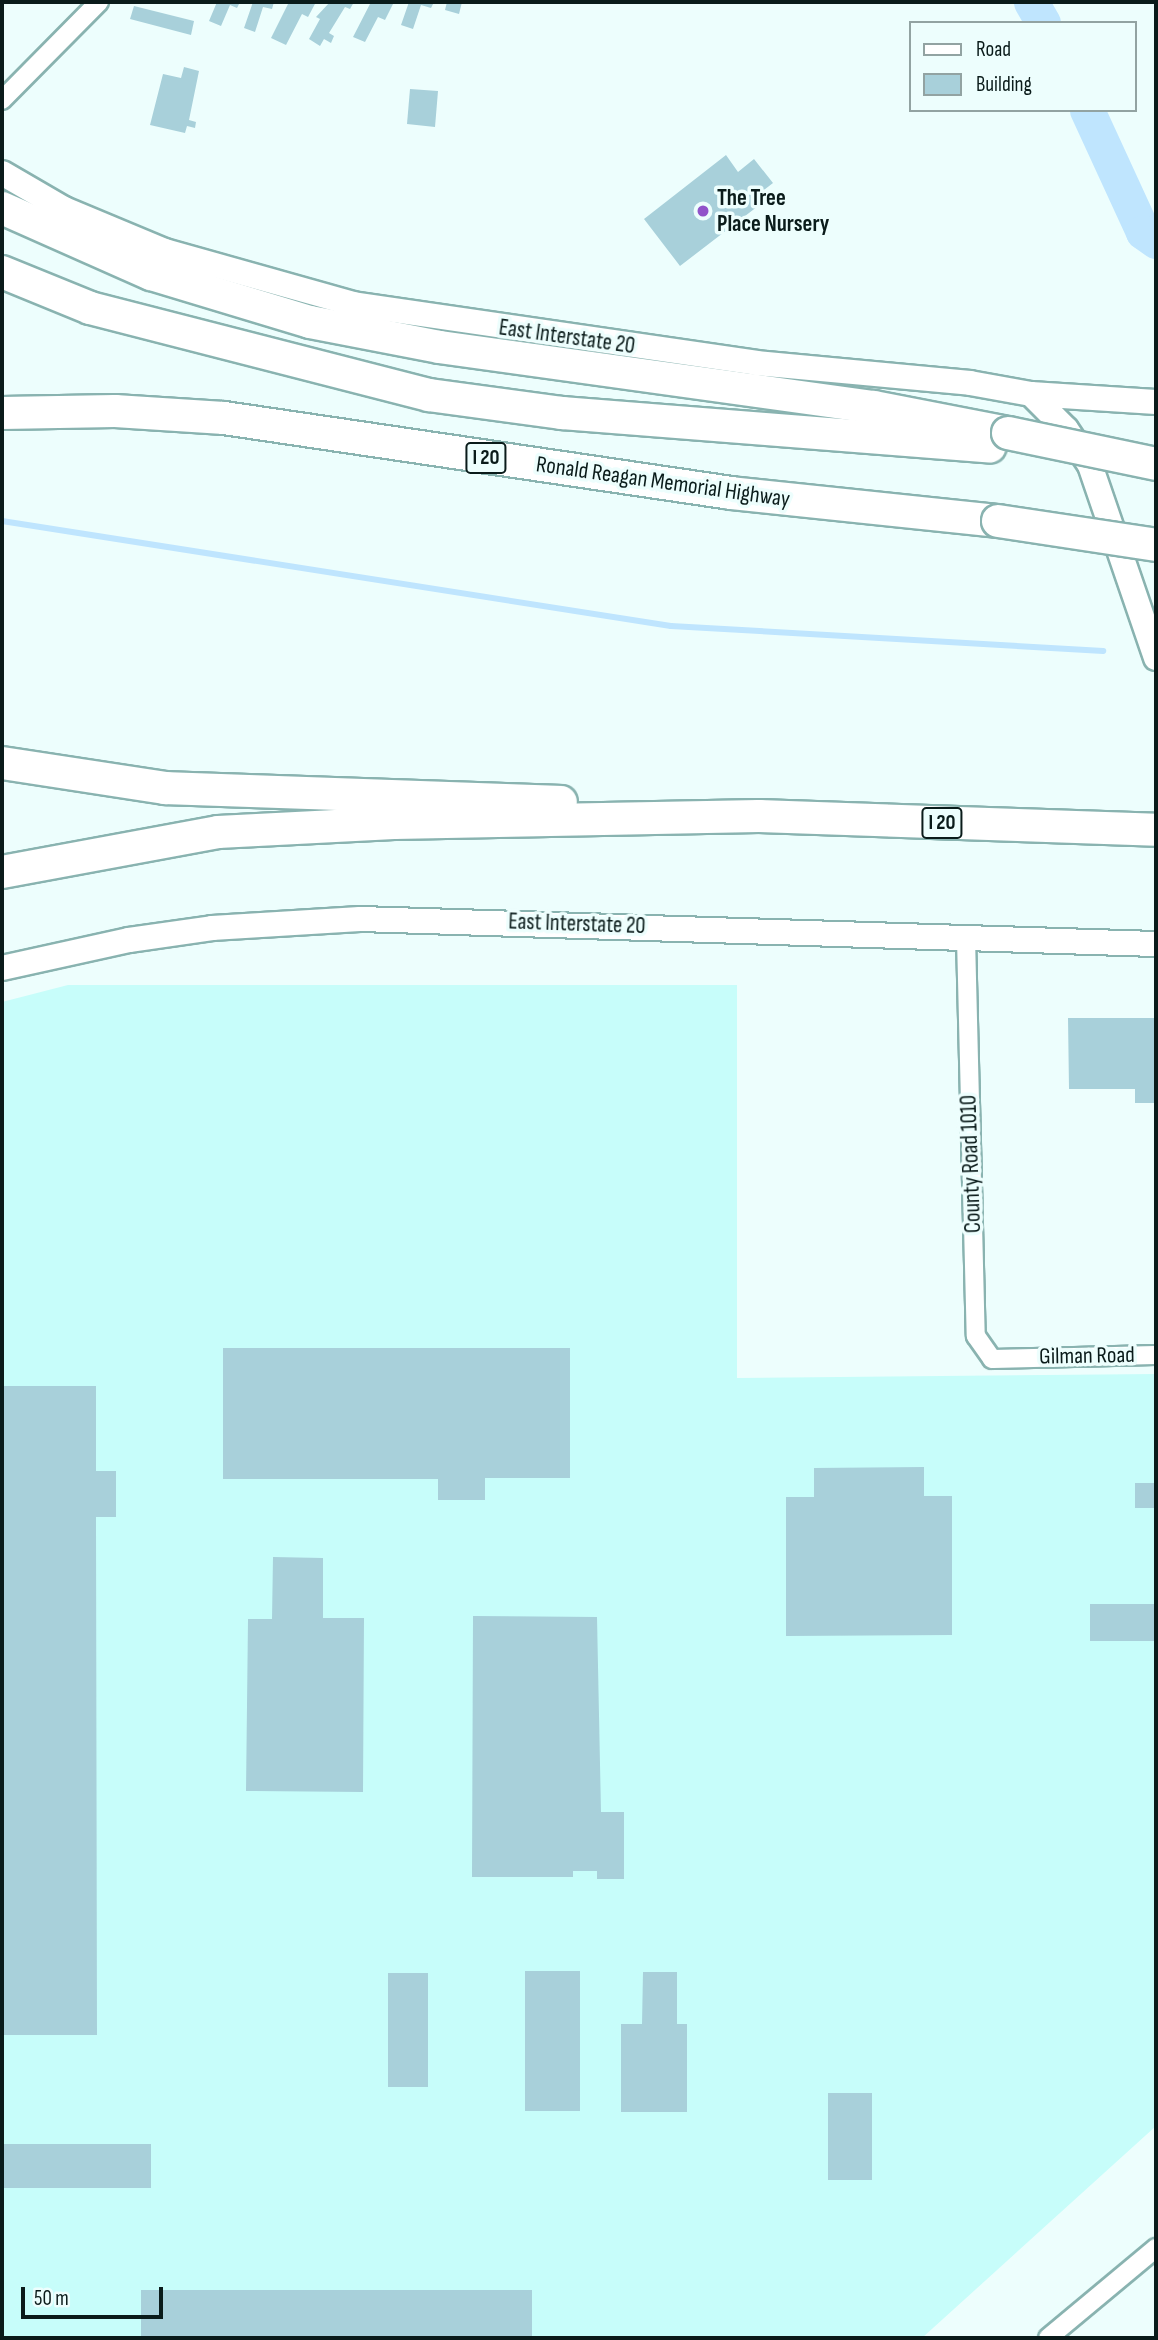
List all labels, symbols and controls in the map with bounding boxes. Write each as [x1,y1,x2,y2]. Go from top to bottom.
legend [909,21,1137,112]
text: Road [976,37,1011,62]
text: Building [976,72,1032,97]
place label: The Tree Place Nursery [717,184,829,238]
marker: The Tree Place Nursery [695,203,711,219]
street label: East Interstate 20 [497,314,637,360]
road number: I 20 [465,440,507,476]
street label: Ronald Reagan Memorial Highway [534,451,792,513]
road number: I 20 [921,806,963,840]
street label: East Interstate 20 [508,908,646,940]
street label: County Road 1010 [955,1094,987,1234]
street label: Gilman Road [1039,1341,1135,1371]
scale bar [24,2274,166,2318]
text: 50 m [34,2286,69,2311]

